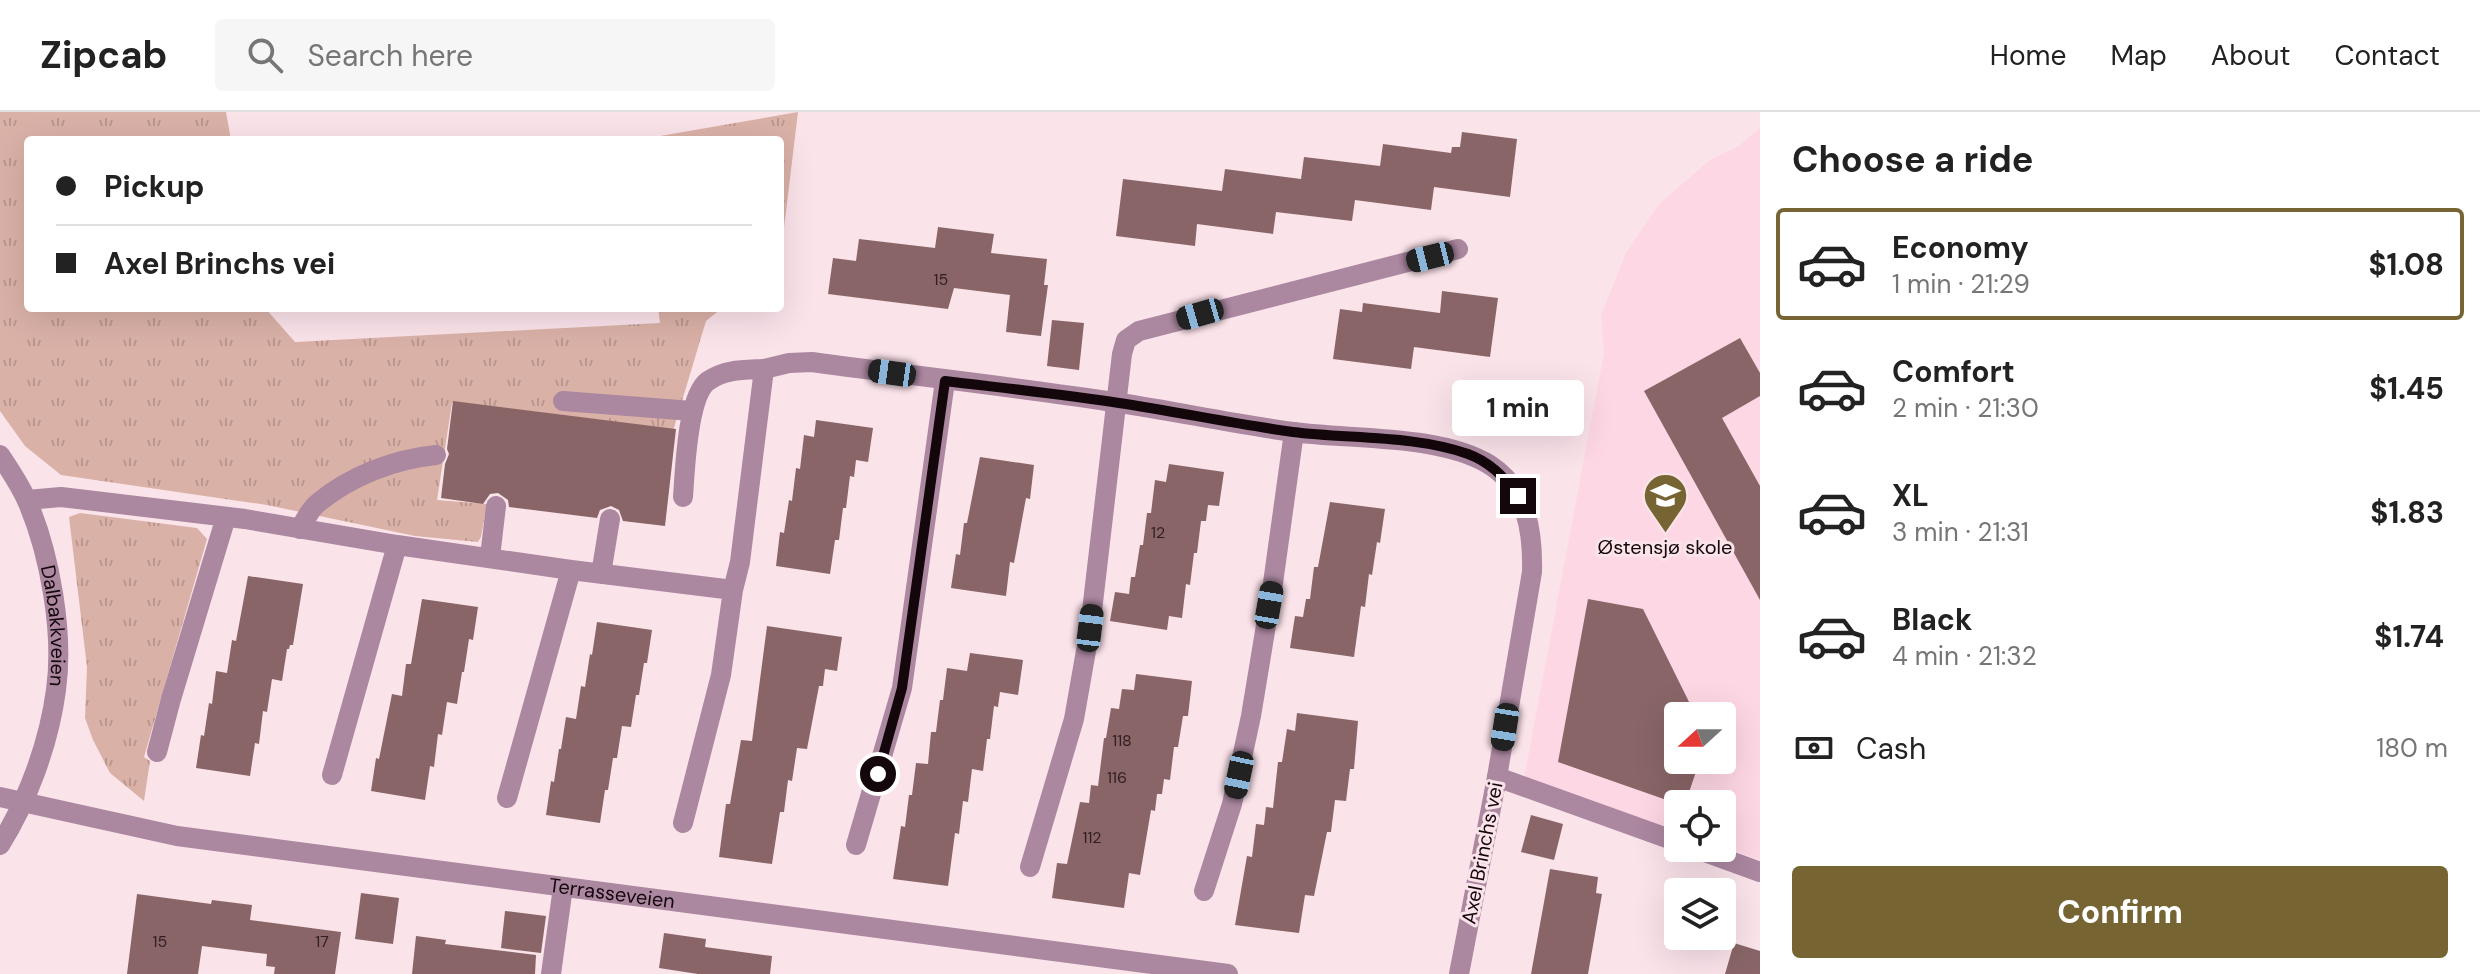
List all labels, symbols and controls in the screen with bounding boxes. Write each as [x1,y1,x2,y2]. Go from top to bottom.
search box [215,19,775,91]
text: Zipcab [40,30,167,80]
icon: search [243,33,287,77]
text: Search here [307,36,473,75]
text: Home [1990,37,2066,74]
text: Map [2110,37,2167,74]
text: About [2211,37,2290,74]
text: Contact [2334,37,2440,74]
text: Choose a ride [1792,136,2033,183]
text: Pickup [104,167,204,206]
icon: car [1796,228,1868,300]
text: Economy [1892,228,2029,267]
car [1404,240,1456,274]
text: Axel Brinchs vei [104,244,335,283]
text: $1.08 [2368,245,2444,284]
text: 1 min · 21:29 [1892,267,2030,301]
house number: 15 [934,269,948,290]
car [1174,296,1226,332]
icon: car [1796,352,1868,424]
text: Comfort [1892,352,2015,391]
car [867,358,917,388]
text: $1.45 [2369,369,2444,408]
callout: 1 min [1452,380,1584,436]
text: 1 min [1486,391,1550,425]
text: 2 min · 21:30 [1892,391,2039,425]
school or university icon: Østensjø skole [1641,471,1689,534]
icon: car [1796,476,1868,548]
text: XL [1892,476,1929,515]
route end [1500,478,1536,514]
text: $1.83 [2370,493,2444,532]
text: 3 min · 21:31 [1892,515,2029,549]
house number: 12 [1151,522,1165,543]
place label: Østensjø skole [1598,534,1732,560]
street label: Dalbakkveien [35,563,71,688]
car [1253,579,1285,631]
icon: car [1796,600,1868,672]
text: Black [1892,600,1972,639]
car [1075,603,1105,653]
text: $1.74 [2374,617,2444,656]
text: 4 min · 21:32 [1892,639,2037,673]
car [1489,701,1521,753]
north arrow [1664,702,1736,774]
map controls [1664,702,1736,950]
icon: cash [1792,726,1836,770]
text: Cash [1856,729,1926,768]
house number: 118 [1112,730,1132,751]
text: 180 m [2376,731,2448,765]
car [1222,749,1256,801]
route start [860,756,896,792]
house number: 116 [1107,767,1127,788]
street label: Axel Brinchs vei [1455,780,1509,926]
button: locate [1664,790,1736,862]
house number: 112 [1082,827,1102,848]
button: Confirm [1792,866,2448,958]
street label: Terrasseveien [548,872,677,914]
button: layers [1664,878,1736,950]
house number: 15 [153,931,167,952]
house number: 17 [315,931,329,952]

